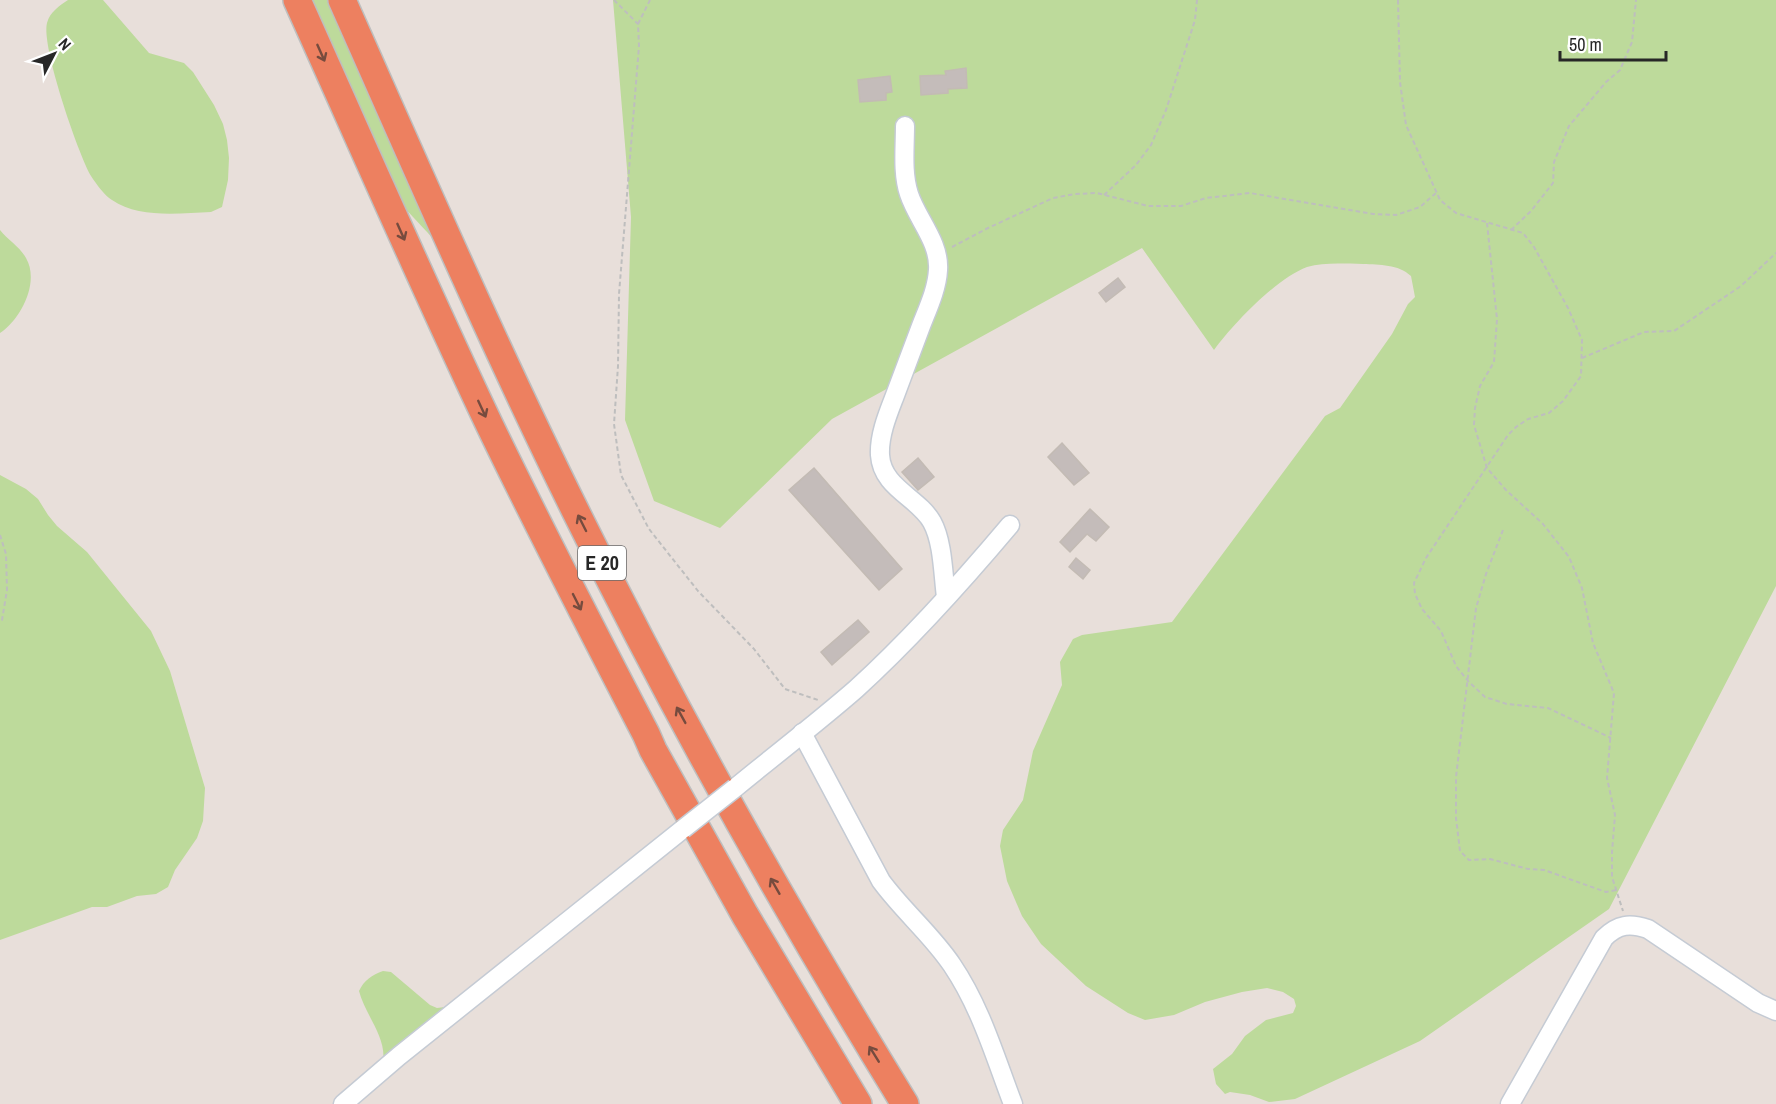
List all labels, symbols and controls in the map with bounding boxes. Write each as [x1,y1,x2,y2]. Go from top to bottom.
north arrow [24,24,84,84]
scale bar [1560,24,1666,62]
text: 50 m [1569,32,1602,57]
text: N [54,33,76,55]
one-way arrow [316,44,327,62]
one-way arrow [395,222,407,240]
one-way arrow [477,399,488,417]
one-way arrow [576,515,587,533]
road number: E 20 [578,546,626,580]
one-way arrow [572,593,584,611]
one-way arrow [675,707,687,724]
one-way arrow [769,878,781,895]
one-way arrow [868,1046,880,1063]

